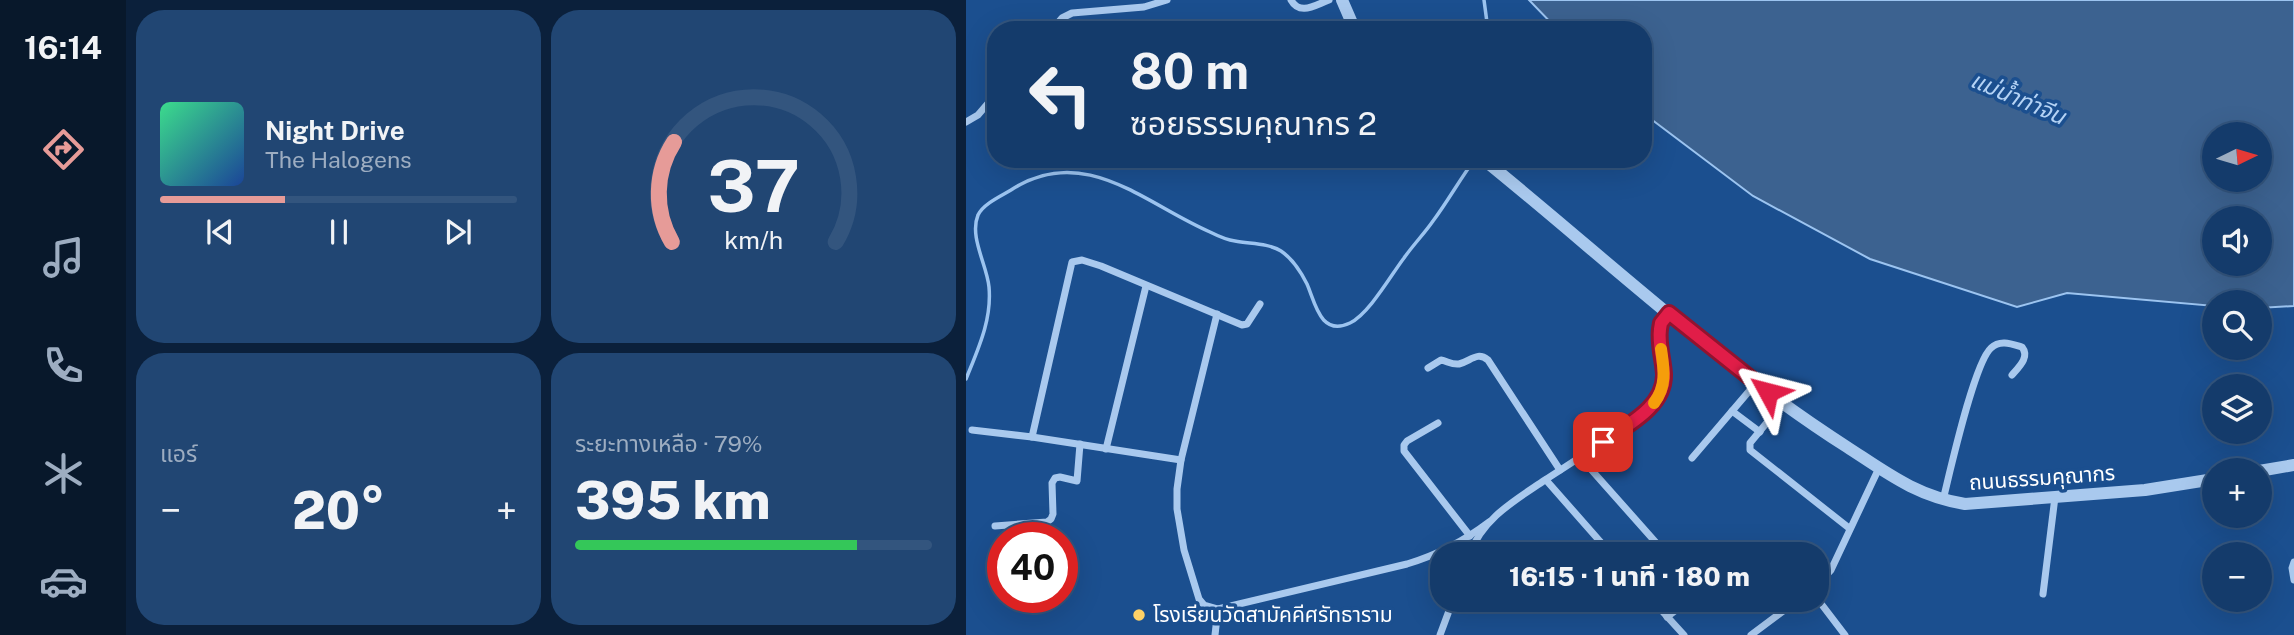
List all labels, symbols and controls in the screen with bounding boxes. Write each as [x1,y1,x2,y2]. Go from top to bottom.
text: 16:14 [24,29,102,66]
text: 80 m [1130,42,1249,100]
icon: left [1015,49,1106,140]
water label: แม่น้ำท่าจีน [1967,64,2072,130]
text: ซอยธรรมคุณากร 2 [1130,105,1377,142]
text: Night Drive [265,115,405,146]
north arrow [2202,122,2272,192]
map controls [2202,122,2272,612]
icon: directions [39,125,88,174]
text: 37 [707,144,800,229]
text: The Halogens [265,146,412,173]
button: sound [2202,206,2272,276]
icon: previous [201,213,239,251]
icon: pause [320,213,358,251]
icon: next [439,213,477,251]
text: km/h [724,225,783,255]
icon: music [39,233,88,282]
button: search [2202,290,2272,360]
icon: phone [39,341,88,390]
position arrow [1731,355,1805,429]
button: layers [2202,374,2272,444]
pin [1573,412,1633,472]
icon: arrive [1584,423,1622,461]
text: ระยะทางเหลือ · 79% [575,430,763,457]
text: แอร์ [160,440,197,467]
icon: climate [39,449,88,498]
button: + [2202,458,2272,528]
street label: ถนนธรรมคุณากร [1968,460,2116,496]
text: 395 km [575,470,771,531]
text: 20° [292,480,385,541]
text: − [160,488,181,533]
text: + [496,488,517,533]
speed limit sign: 40 [987,522,1078,613]
button: − [2202,542,2272,612]
icon: car [39,557,88,606]
text: 16:15 · 1 นาที · 180 m [1509,561,1750,592]
place label: โรงเรียนวัดสามัคคีศรัทธาราม [1153,602,1393,627]
marker: โรงเรียนวัดสามัคคีศรัทธาราม [1131,607,1147,623]

